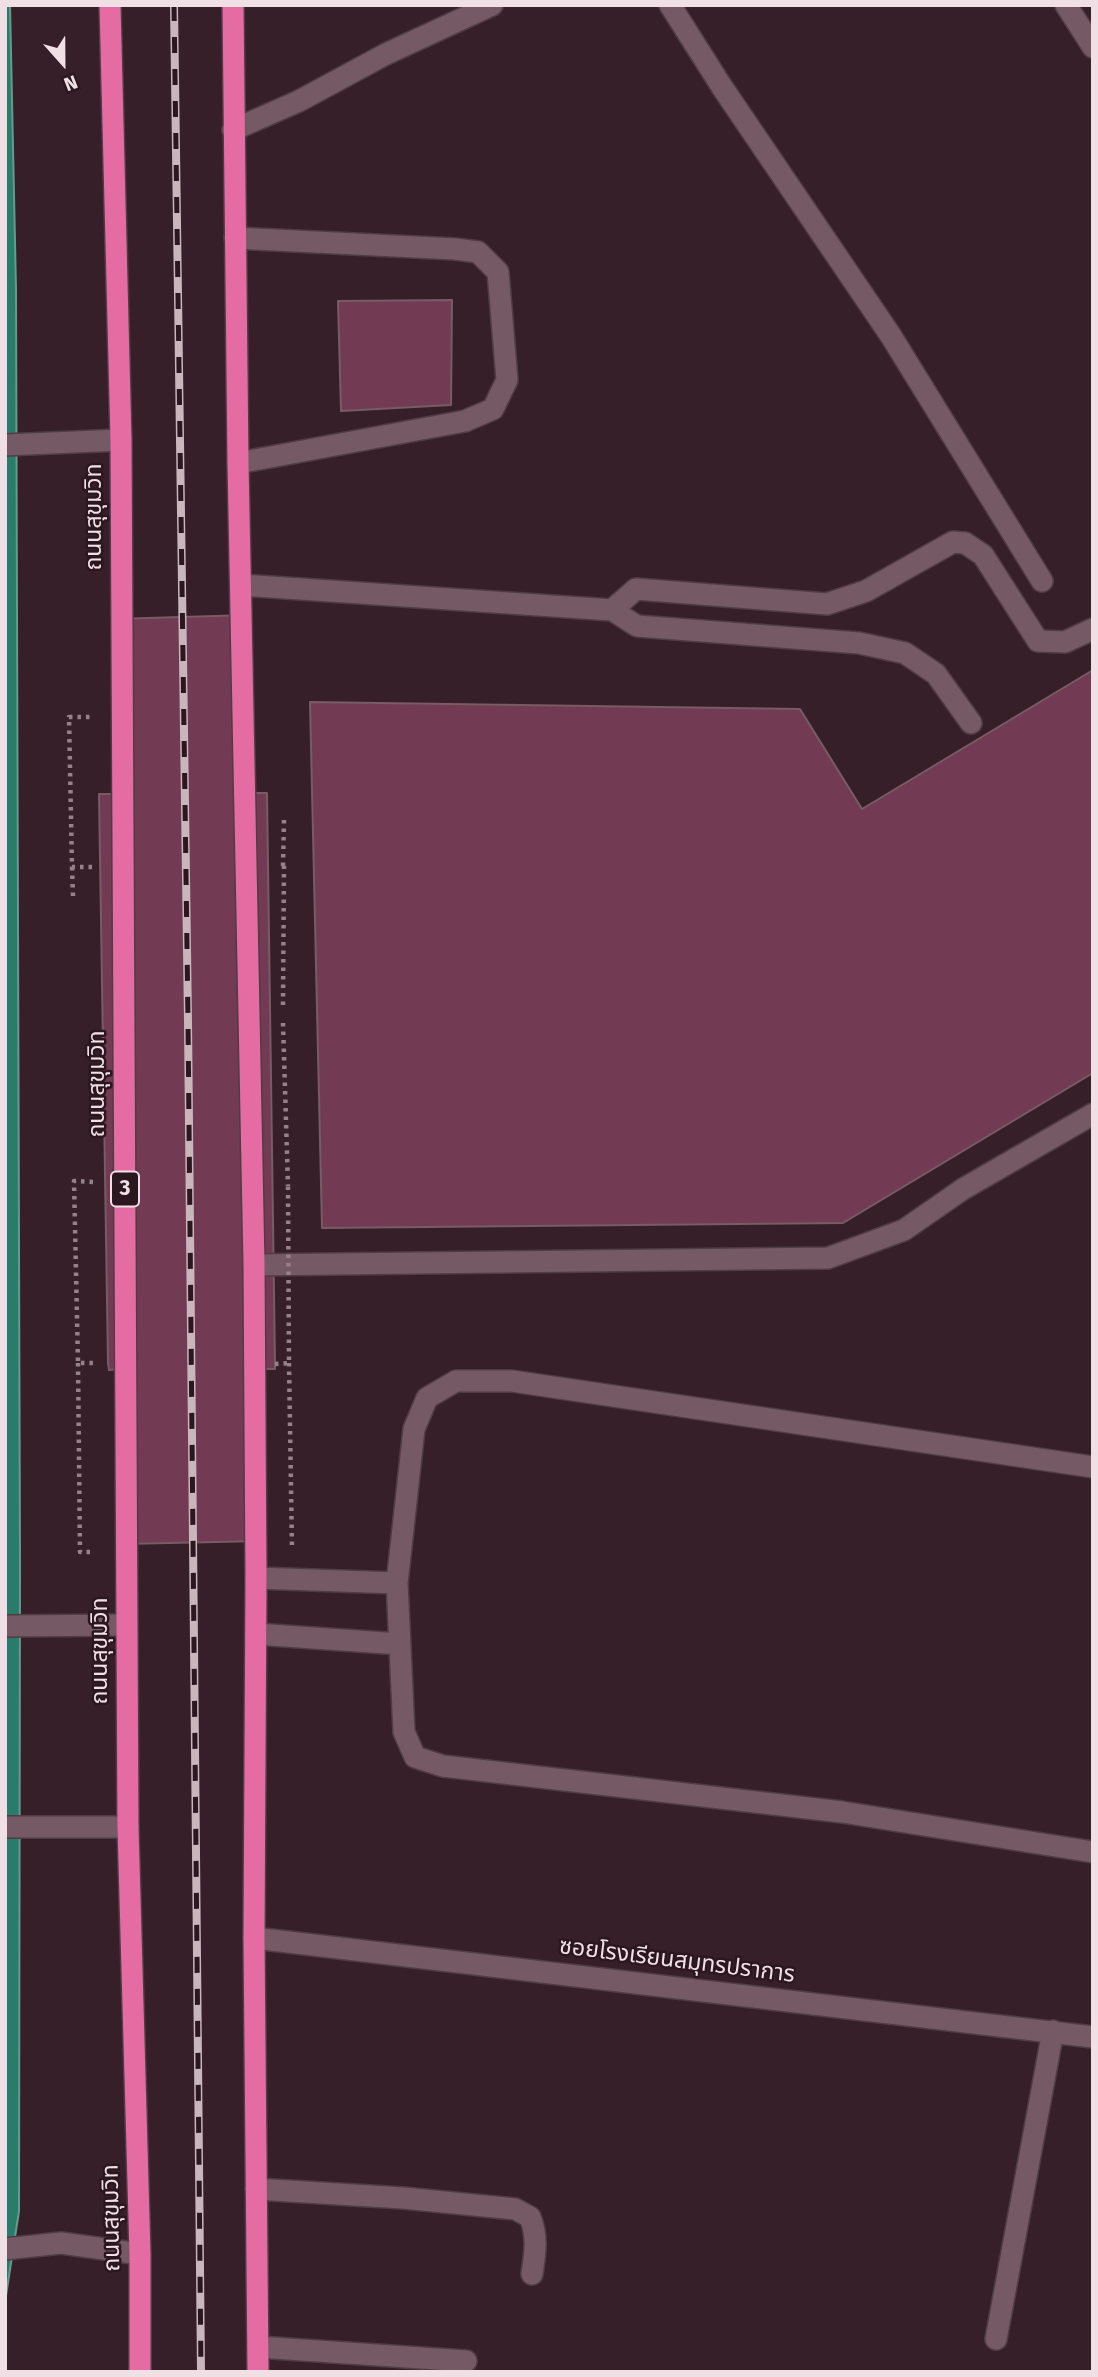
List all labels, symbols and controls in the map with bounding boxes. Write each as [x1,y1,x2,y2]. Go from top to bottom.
north arrow [28,28,98,98]
text: N [61,70,81,96]
street label: ถนนสุขุมวิท [81,463,109,571]
street label: ถนนสุขุมวิท [84,1030,112,1138]
road number: 3 [111,1172,139,1206]
street label: ถนนสุขุมวิท [87,1597,115,1705]
street label: ซอยโรงเรียนสมุทรปราการ [558,1933,796,1989]
street label: ถนนสุขุมวิท [97,2164,127,2272]

